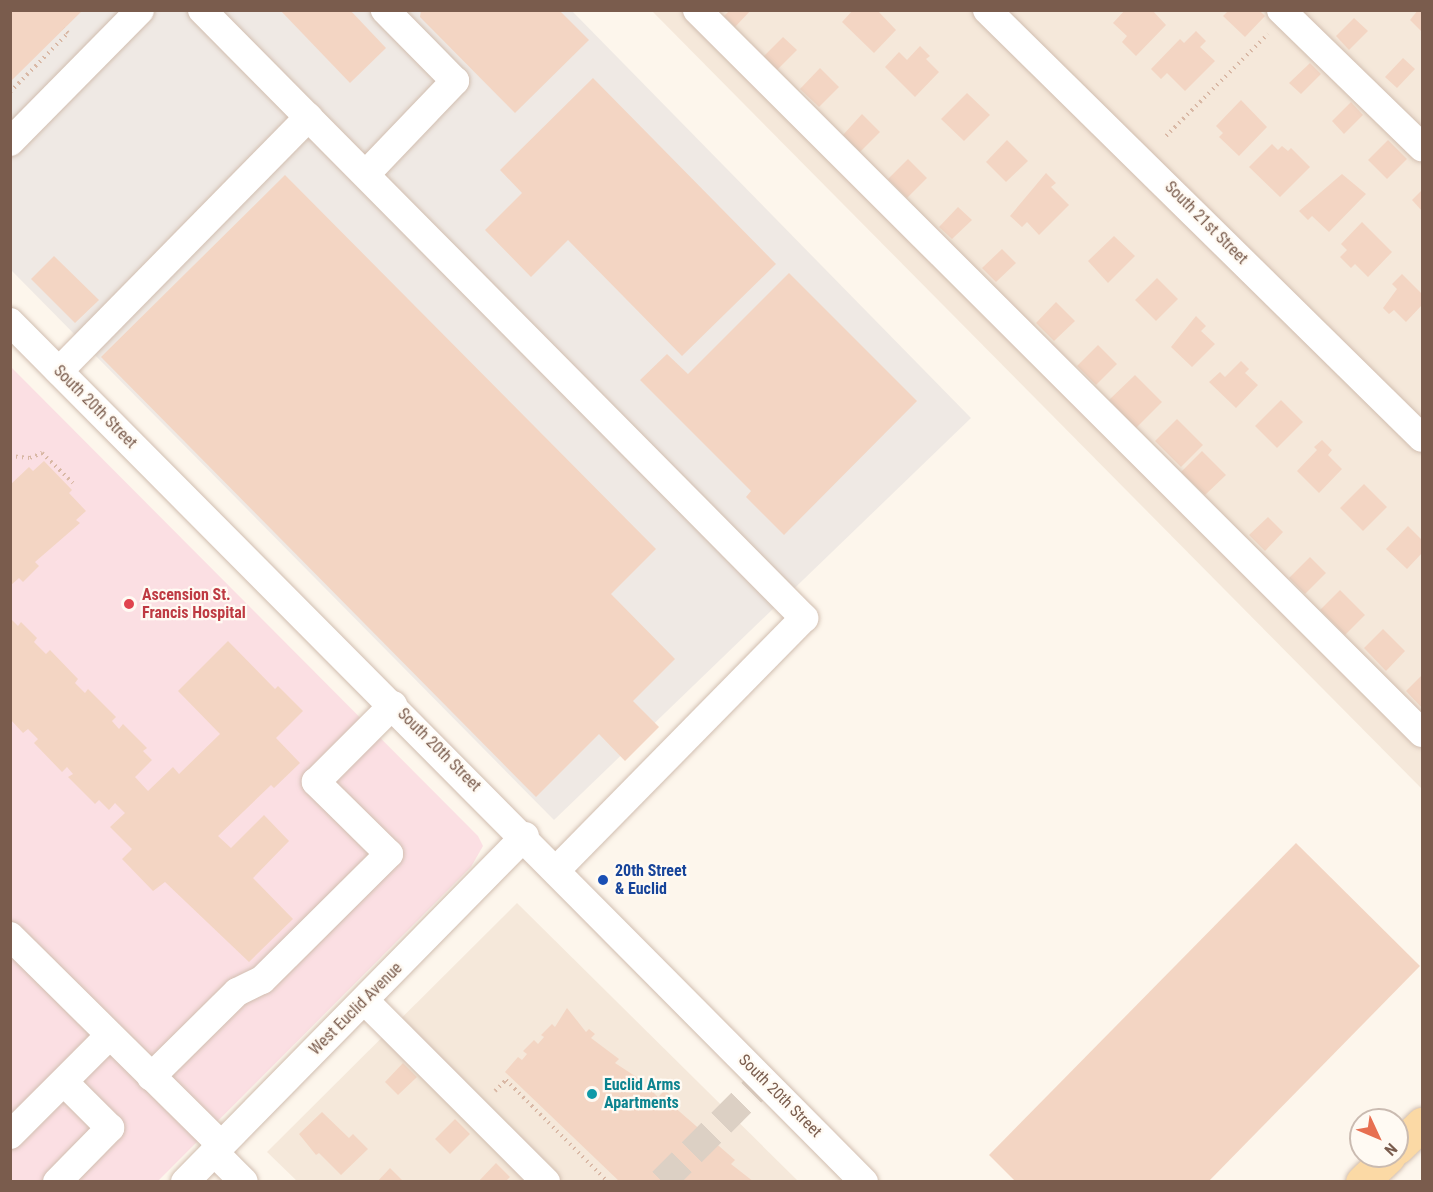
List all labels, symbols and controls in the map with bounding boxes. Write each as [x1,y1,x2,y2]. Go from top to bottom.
street label: South 21st Street [1161,178,1251,268]
street label: South 20th Street [49,361,141,453]
place label: Ascension St. Francis Hospital [142,585,246,623]
marker: Ascension St. Francis Hospital [120,595,138,613]
street label: South 20th Street [393,704,485,796]
place label: 20th Street & Euclid [615,861,687,899]
marker: 20th Street & Euclid [596,873,610,887]
street label: West Euclid Avenue [306,959,406,1059]
street label: South 20th Street [734,1050,826,1142]
place label: Euclid Arms Apartments [604,1075,681,1113]
marker: Euclid Arms Apartments [585,1087,599,1101]
north arrow [1349,1108,1409,1168]
text: N [1381,1139,1401,1160]

